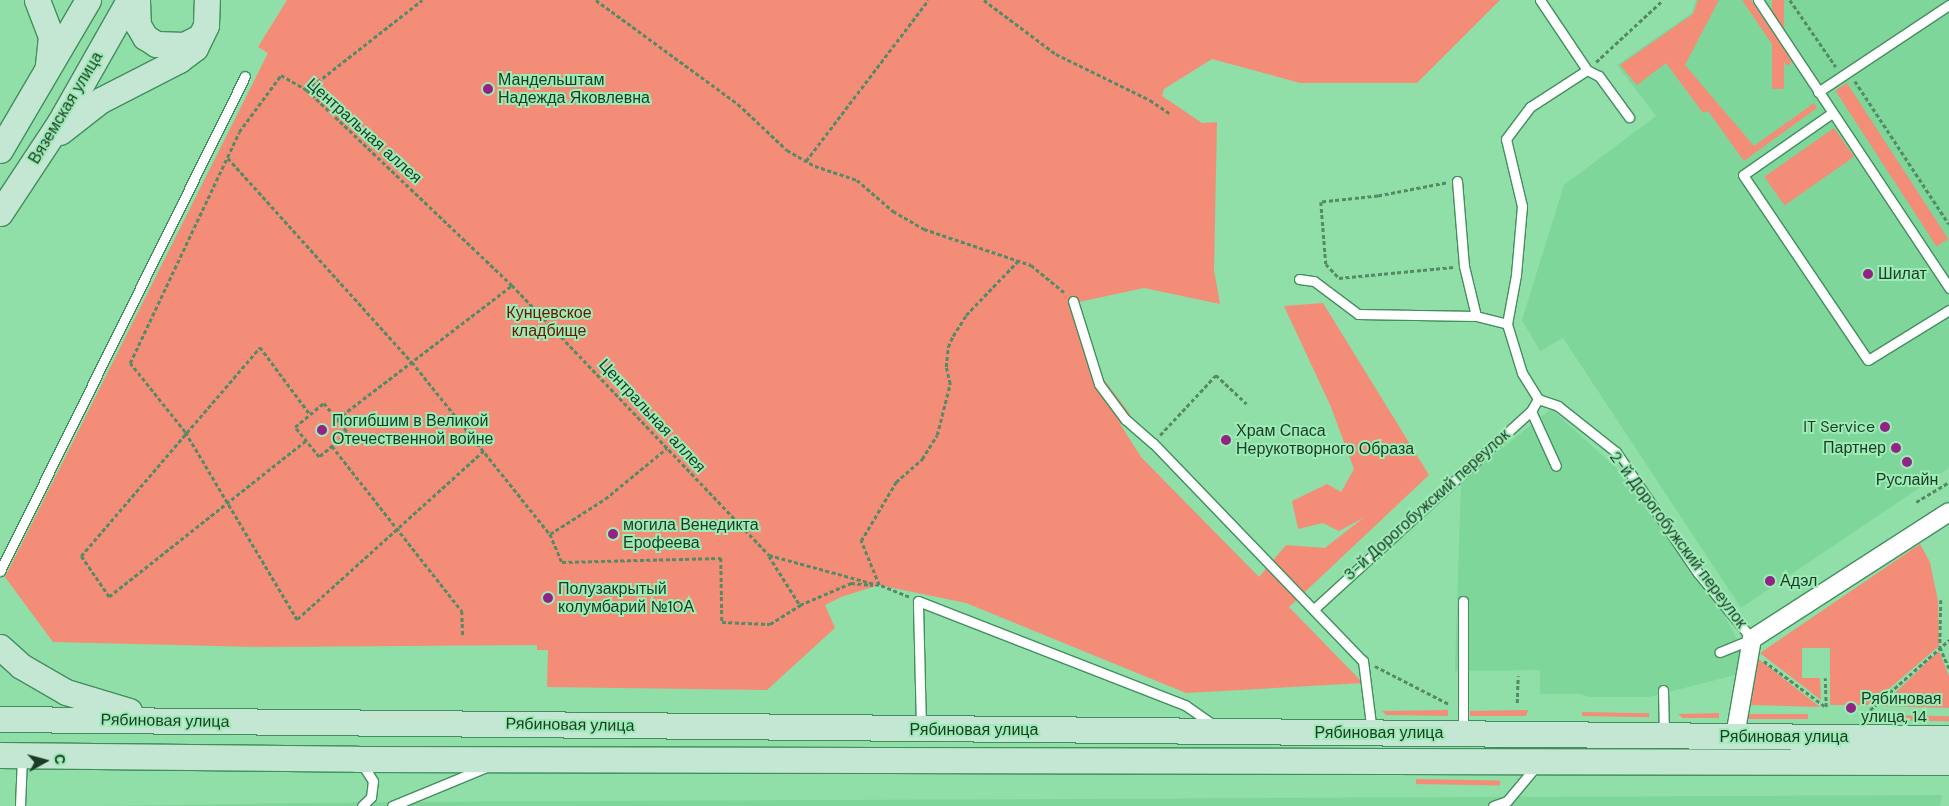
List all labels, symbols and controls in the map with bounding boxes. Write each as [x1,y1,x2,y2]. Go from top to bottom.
street label: Вяземская улица [25,48,107,168]
place label: Мандельштам Надежда Яковлевна [498,70,650,108]
street label: Центральная аллея [303,74,425,188]
marker: Мандельштам Надежда Яковлевна [482,83,494,95]
place label: Шилат [1878,264,1927,284]
marker: Шилат [1862,268,1874,280]
park label: Кунцевское кладбище [506,303,592,341]
street label: Центральная аллея [594,355,710,477]
place label: Погибшим в Великой Отечественной войне [332,411,493,449]
place label: IT Service [1803,417,1875,437]
place label: Храм Спаса Нерукотворного Образа [1236,421,1414,459]
marker: IT Service [1879,421,1891,433]
marker: Погибшим в Великой Отечественной войне [316,424,328,436]
street label: 3-й Дорогобужский переулок [1340,425,1514,585]
marker: Храм Спаса Нерукотворного Образа [1220,434,1232,446]
place label: Партнер [1823,438,1886,458]
marker: Партнер [1890,442,1902,454]
street label: 2-й Дорогобужский переулок [1605,448,1751,632]
marker: Руслайн [1901,456,1913,468]
place label: Руслайн [1876,470,1938,490]
place label: могила Венедикта Ерофеева [623,515,759,553]
marker: могила Венедикта Ерофеева [607,528,619,540]
place label: Адэл [1780,571,1817,591]
marker: Адэл [1764,575,1776,587]
place label: Полузакрытый колумбарий №10А [558,579,694,617]
marker: Полузакрытый колумбарий №10А [542,592,554,604]
place label: Рябиновая улица, 14 [1861,689,1942,727]
marker: Рябиновая улица, 14 [1845,702,1857,714]
street label: Рябиновая улица [100,710,230,732]
street label: Рябиновая улица [505,714,635,736]
street label: Рябиновая улица [910,720,1038,740]
street label: Рябиновая улица [1315,723,1443,743]
street label: Рябиновая улица [1720,727,1848,747]
north arrow [20,736,70,786]
text: С [50,753,69,765]

